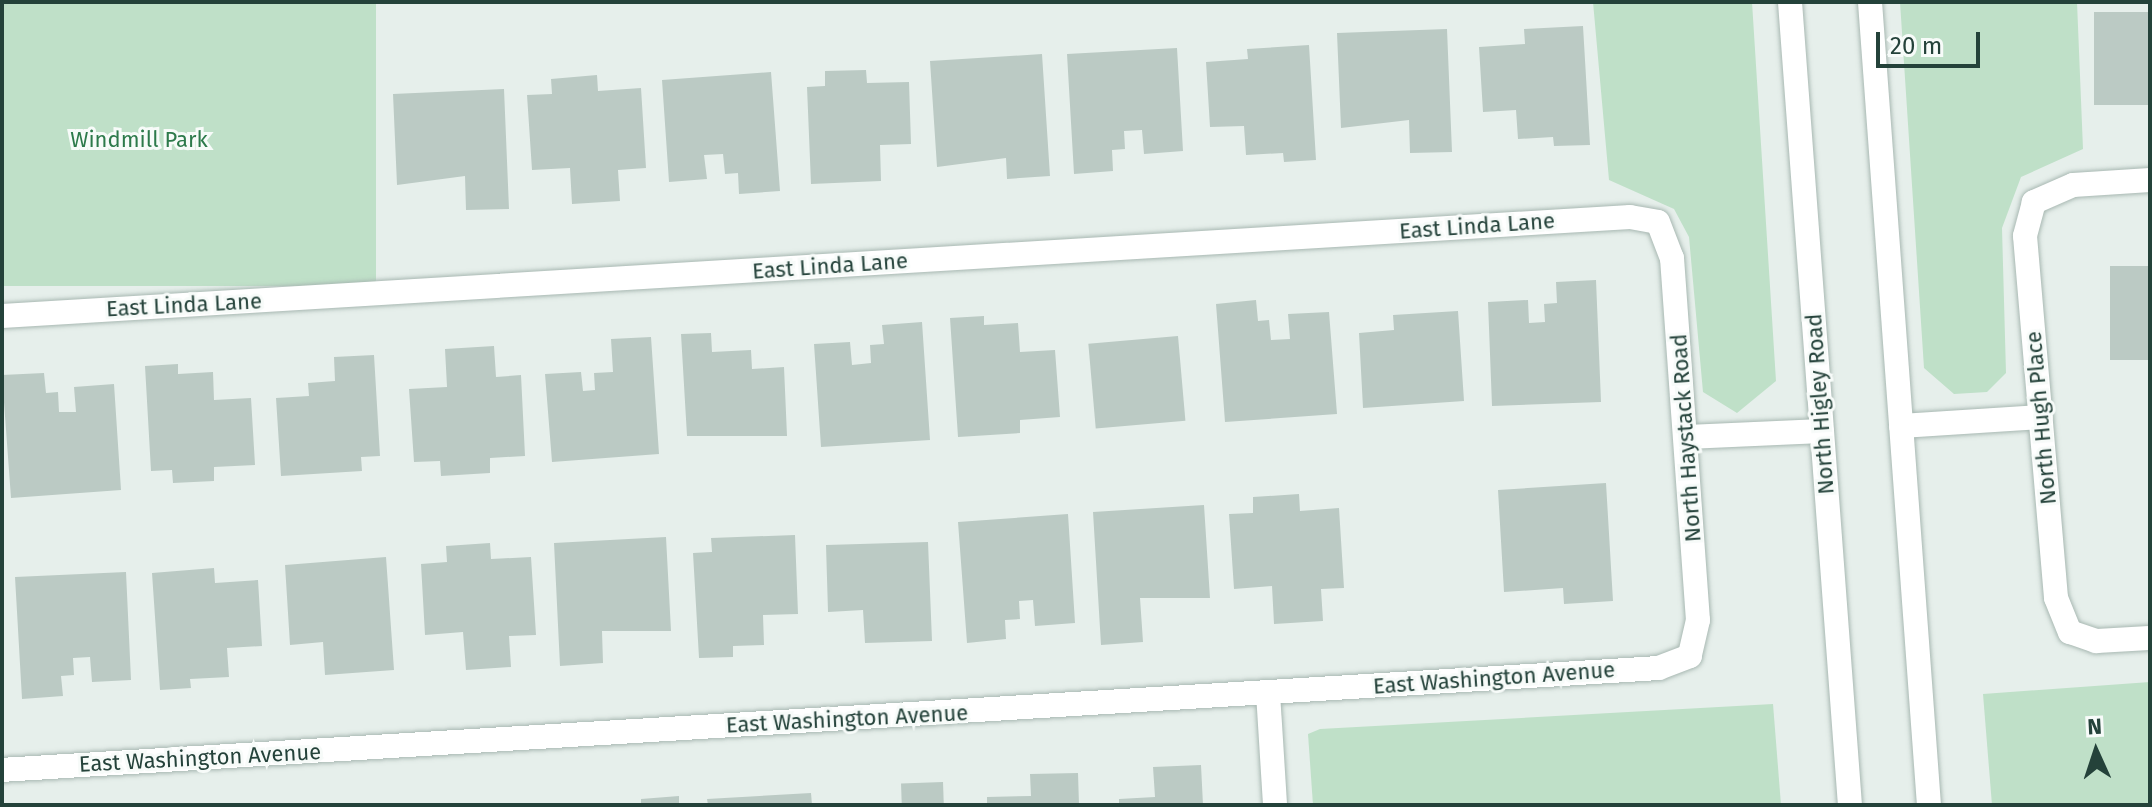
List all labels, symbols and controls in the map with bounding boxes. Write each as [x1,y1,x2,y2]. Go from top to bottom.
scale bar [1880,16,1984,66]
text: 20 m [1890,32,1942,60]
park label: Windmill Park [70,127,208,153]
street label: East Linda Lane [1398,207,1556,245]
street label: East Linda Lane [751,247,909,285]
street label: East Linda Lane [105,288,263,322]
street label: North Higley Road [1801,313,1839,495]
street label: North Hugh Place [2020,330,2062,506]
street label: North Haystack Road [1666,333,1706,543]
street label: East Washington Avenue [1372,656,1616,700]
street label: East Washington Avenue [725,699,969,739]
north arrow [2056,711,2136,791]
text: N [2087,713,2103,740]
street label: East Washington Avenue [78,738,322,778]

